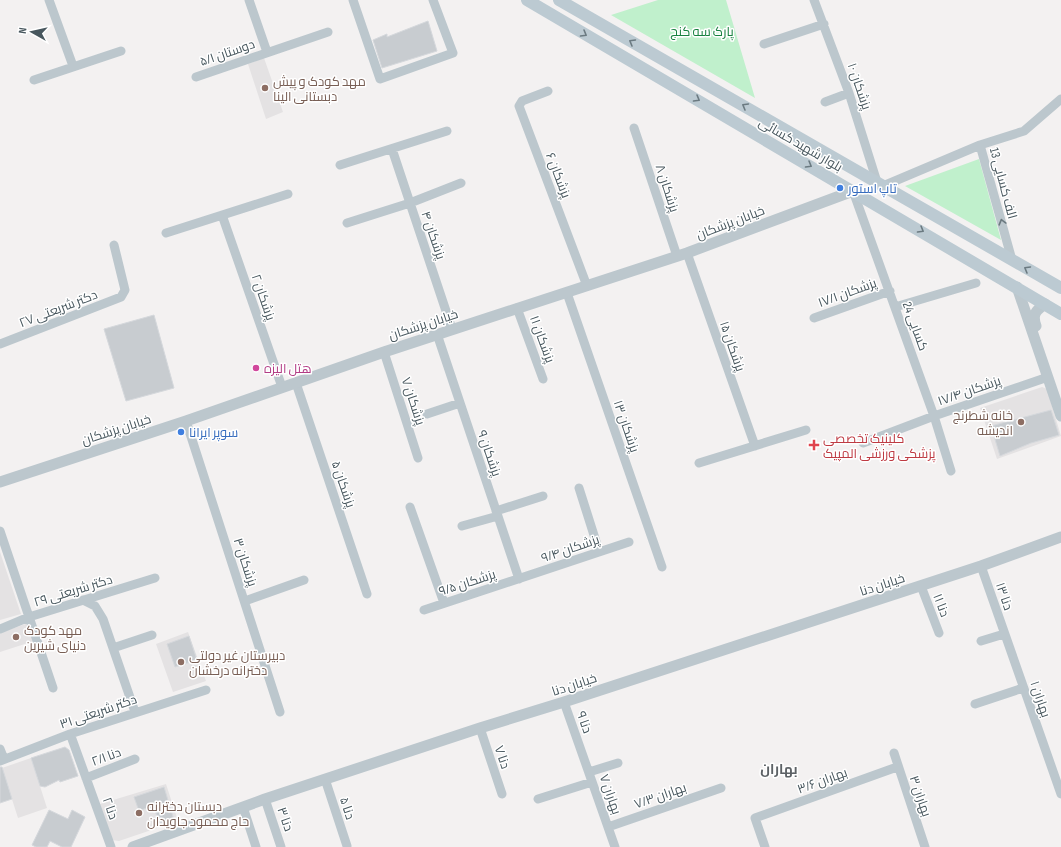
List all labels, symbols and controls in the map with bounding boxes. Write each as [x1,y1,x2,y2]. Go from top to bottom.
north arrow [12,12,52,52]
park label: پارک سه کنج [670,24,734,41]
text: N [16,27,29,34]
one-way arrow [580,29,588,36]
street label: ۵/۱ دوستان [198,36,257,70]
one-way arrow [629,39,636,46]
street label: ۱۰ پزشکان [843,61,875,113]
place label: مهد کودک و پیش دبستانی الینا [273,74,366,105]
marker: مهد کودک و پیش دبستانی الینا [260,83,270,93]
one-way arrow [693,95,700,102]
one-way arrow [741,104,749,111]
street label: بلوار شهید کسائی [756,114,845,175]
street label: 13 الف کسایی [986,146,1020,221]
street label: ۶ پزشکان [541,150,574,201]
one-way arrow [805,160,812,167]
street label: ۸ پزشکان [651,162,682,215]
place label: تاپ استور [847,181,897,198]
marker: تاپ استور [835,183,845,193]
street label: خیابان پزشکان [694,203,767,244]
street label: ۴ پزشکان [416,209,449,262]
one-way arrow [998,219,1006,225]
one-way arrow [917,226,924,233]
one-way arrow [1024,266,1031,273]
street label: ۲ پزشکان [247,272,279,323]
street label: ۱۷/۱ پزشکان [816,275,880,312]
street label: ۲۷ دکتر شریعتی [17,287,100,331]
street label: کسایی 24 [899,300,931,353]
street label: خیابان پزشکان [387,306,460,345]
street label: ۱۱ پزشکان [525,313,558,366]
street label: ۱۵ پزشکان [715,319,748,375]
place label: هتل الیزه [264,361,312,377]
marker: هتل الیزه [251,363,261,373]
street label: ۱۷/۴ پزشکان [936,372,1004,410]
street label: ۷ پزشکان [397,375,428,428]
street label: ۱۳ پزشکان [609,398,643,455]
place label: خانه شطرنج اندیشه [953,408,1013,439]
street label: خیابان پزشکان [80,411,153,450]
marker: خانه شطرنج اندیشه [1016,417,1026,427]
place label: سوپر ایرانا [189,425,238,442]
marker: سوپر ایرانا [176,427,186,437]
street label: ۹ پزشکان [473,428,505,479]
place label: کلینیک تخصصی پزشکی ورزشی المپیک [823,431,936,463]
marker: کلینیک تخصصی پزشکی ورزشی المپیک [808,439,820,451]
street label: ۵ پزشکان [327,459,359,511]
street label: ۹/۴ پزشکان [539,531,602,567]
street label: ۳ پزشکان [229,536,261,589]
street label: ۹/۵ پزشکان [437,566,499,601]
street label: خیابان دنا [858,570,907,600]
street label: ۲۹ دکتر شریعتی [32,571,115,611]
street label: ۱۳ دنا [992,580,1016,612]
street label: ۱۱ دنا [929,591,953,619]
place label: مهد کودک دنیای شیرین [24,623,86,654]
marker: مهد کودک دنیای شیرین [11,632,21,642]
place label: دبیرستان غیر دولتی دخترانه درخشان [189,648,285,679]
marker: دبیرستان غیر دولتی دخترانه درخشان [176,657,186,667]
street label: خیابان دنا [550,670,599,700]
street label: بهاران ۱ [1026,679,1054,720]
street label: ۳۱ دکتر شریعتی [58,691,139,733]
street label: ۹ دنا [573,709,595,736]
street label: ۲/۱ دنا [89,744,123,770]
street label: ۷ دنا [491,744,513,771]
district label: بهاران [760,761,798,778]
street label: ۳/۶ بهاران [795,764,850,797]
street label: ۷ بهاران [596,772,624,817]
street label: ۳ بهاران [906,774,935,819]
street label: ۷/۳ بهاران [632,780,689,812]
street label: ۲ دنا [99,795,121,822]
street label: ۵ دنا [336,795,358,822]
place label: دبستان دخترانه حاج محمود جاویدان [147,799,249,830]
street label: ۳ دنا [274,805,297,833]
marker: دبستان دخترانه حاج محمود جاویدان [134,808,144,818]

